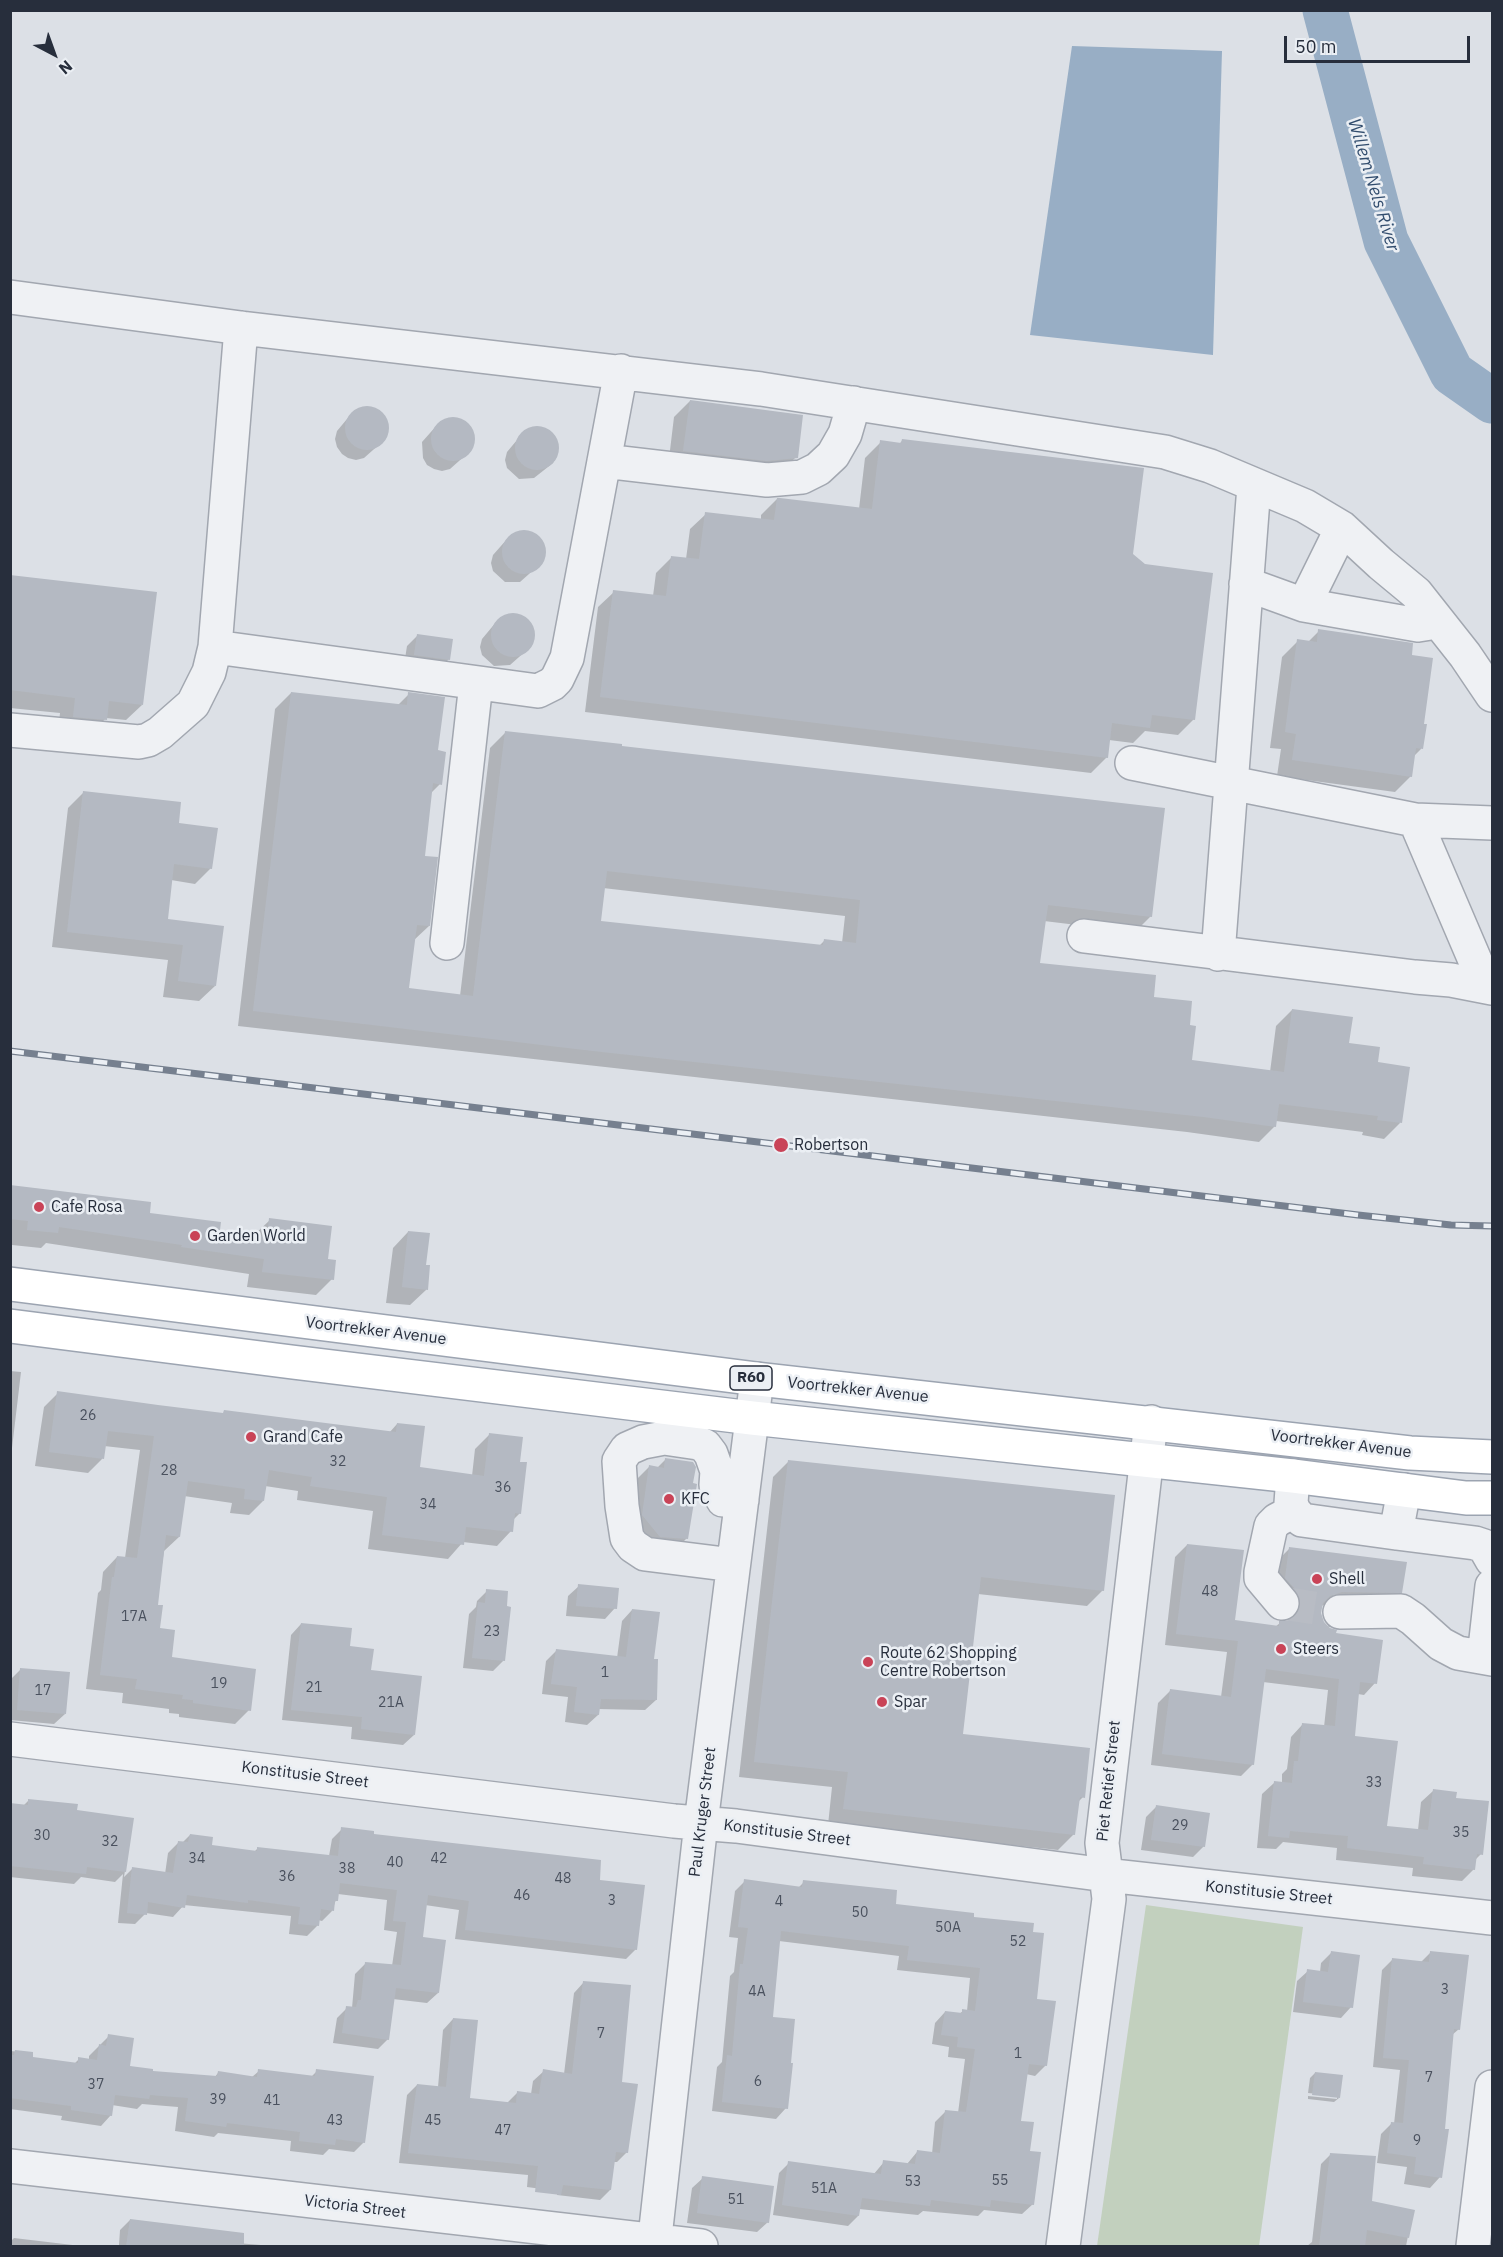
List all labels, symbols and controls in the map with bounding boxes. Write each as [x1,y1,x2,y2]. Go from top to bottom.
north arrow [24,24,84,84]
scale bar [1287,24,1473,62]
text: 50 m [1295,35,1337,58]
text: N [55,56,77,79]
water label: Willem Nels River [1343,116,1403,254]
place label: Robertson [794,1135,868,1155]
marker: Robertson [772,1136,790,1154]
place label: Cafe Rosa [51,1197,122,1217]
marker: Cafe Rosa [32,1200,46,1214]
place label: Garden World [207,1226,306,1246]
marker: Garden World [188,1229,202,1243]
street label: Voortrekker Avenue [304,1313,448,1349]
road number: R60 [730,1366,772,1390]
street label: Voortrekker Avenue [787,1373,929,1407]
house number: 26 [80,1408,96,1424]
street label: Voortrekker Avenue [1269,1426,1413,1462]
place label: Grand Cafe [263,1427,343,1447]
marker: Grand Cafe [244,1430,258,1444]
house number: 32 [330,1454,346,1470]
house number: 28 [161,1463,177,1479]
house number: 36 [495,1480,511,1496]
place label: KFC [681,1489,710,1509]
marker: KFC [662,1492,676,1506]
house number: 34 [420,1497,436,1513]
place label: Shell [1329,1569,1365,1589]
marker: Shell [1310,1572,1324,1586]
house number: 48 [1202,1584,1218,1600]
house number: 17A [121,1609,147,1625]
house number: 23 [484,1624,500,1640]
place label: Steers [1293,1639,1339,1659]
marker: Steers [1274,1642,1288,1656]
place label: Route 62 Shopping Centre Robertson [880,1643,1017,1681]
marker: Route 62 Shopping Centre Robertson [861,1655,875,1669]
house number: 1 [601,1665,609,1681]
house number: 19 [211,1676,227,1692]
house number: 21 [306,1680,322,1696]
house number: 17 [35,1683,51,1699]
place label: Spar [894,1692,927,1712]
house number: 21A [378,1695,404,1711]
marker: Spar [875,1695,889,1709]
street label: Piet Retief Street [1093,1719,1125,1843]
street label: Paul Kruger Street [685,1746,721,1878]
street label: Konstitusie Street [240,1758,370,1792]
house number: 33 [1366,1775,1382,1791]
street label: Konstitusie Street [722,1816,852,1850]
house number: 29 [1172,1818,1188,1834]
house number: 35 [1453,1825,1469,1841]
house number: 30 [34,1828,50,1844]
house number: 32 [102,1834,118,1850]
house number: 34 [189,1851,205,1867]
house number: 42 [431,1851,447,1867]
house number: 40 [387,1855,403,1871]
house number: 38 [339,1861,355,1877]
house number: 36 [279,1869,295,1885]
house number: 48 [555,1871,571,1887]
street label: Konstitusie Street [1204,1877,1334,1909]
house number: 46 [514,1888,530,1904]
house number: 3 [608,1893,616,1909]
house number: 4 [775,1894,783,1910]
house number: 50 [852,1905,868,1921]
house number: 50A [935,1920,961,1936]
house number: 52 [1010,1934,1026,1950]
house number: 3 [1441,1982,1449,1998]
house number: 4A [748,1984,766,2000]
house number: 7 [597,2026,605,2042]
house number: 1 [1014,2046,1022,2062]
house number: 7 [1425,2070,1433,2086]
house number: 6 [754,2074,762,2090]
house number: 37 [88,2077,104,2093]
house number: 39 [210,2092,226,2108]
house number: 41 [264,2093,280,2109]
house number: 43 [327,2113,343,2129]
house number: 45 [425,2113,441,2129]
house number: 47 [495,2123,511,2139]
house number: 9 [1413,2133,1421,2149]
house number: 55 [992,2173,1008,2189]
house number: 53 [905,2174,921,2190]
house number: 51A [811,2181,837,2197]
street label: Victoria Street [303,2191,407,2223]
house number: 51 [728,2192,744,2208]

